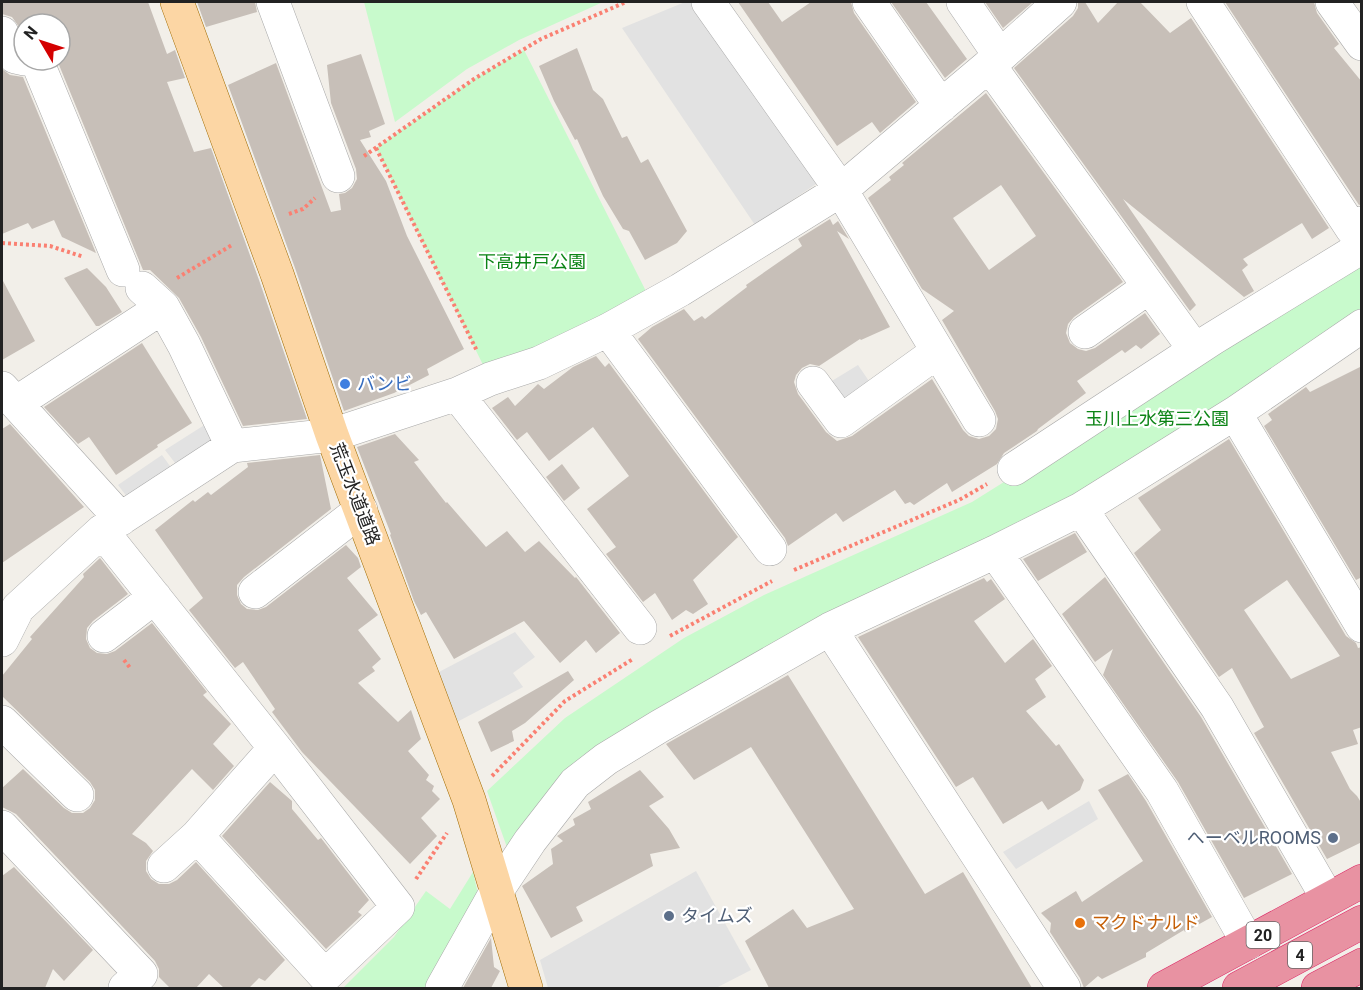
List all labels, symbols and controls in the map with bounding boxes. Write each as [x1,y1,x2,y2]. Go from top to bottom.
north arrow [12,12,72,72]
text: N [20,23,42,43]
park label: 下高井戸公園 [478,251,586,272]
place label: バンビ [357,373,412,394]
marker: バンビ [338,377,352,391]
park label: 玉川上水第三公園 [1085,408,1229,429]
street label: 荒玉水道道路 [326,440,385,548]
place label: へーベルROOMS [1187,827,1321,848]
marker: へーベルROOMS [1326,831,1340,845]
place label: タイムズ [681,905,753,926]
marker: タイムズ [662,909,676,923]
place label: マクドナルド [1092,912,1200,933]
marker: マクドナルド [1073,916,1087,930]
road number: 20 [1246,922,1280,948]
road number: 4 [1288,942,1312,968]

